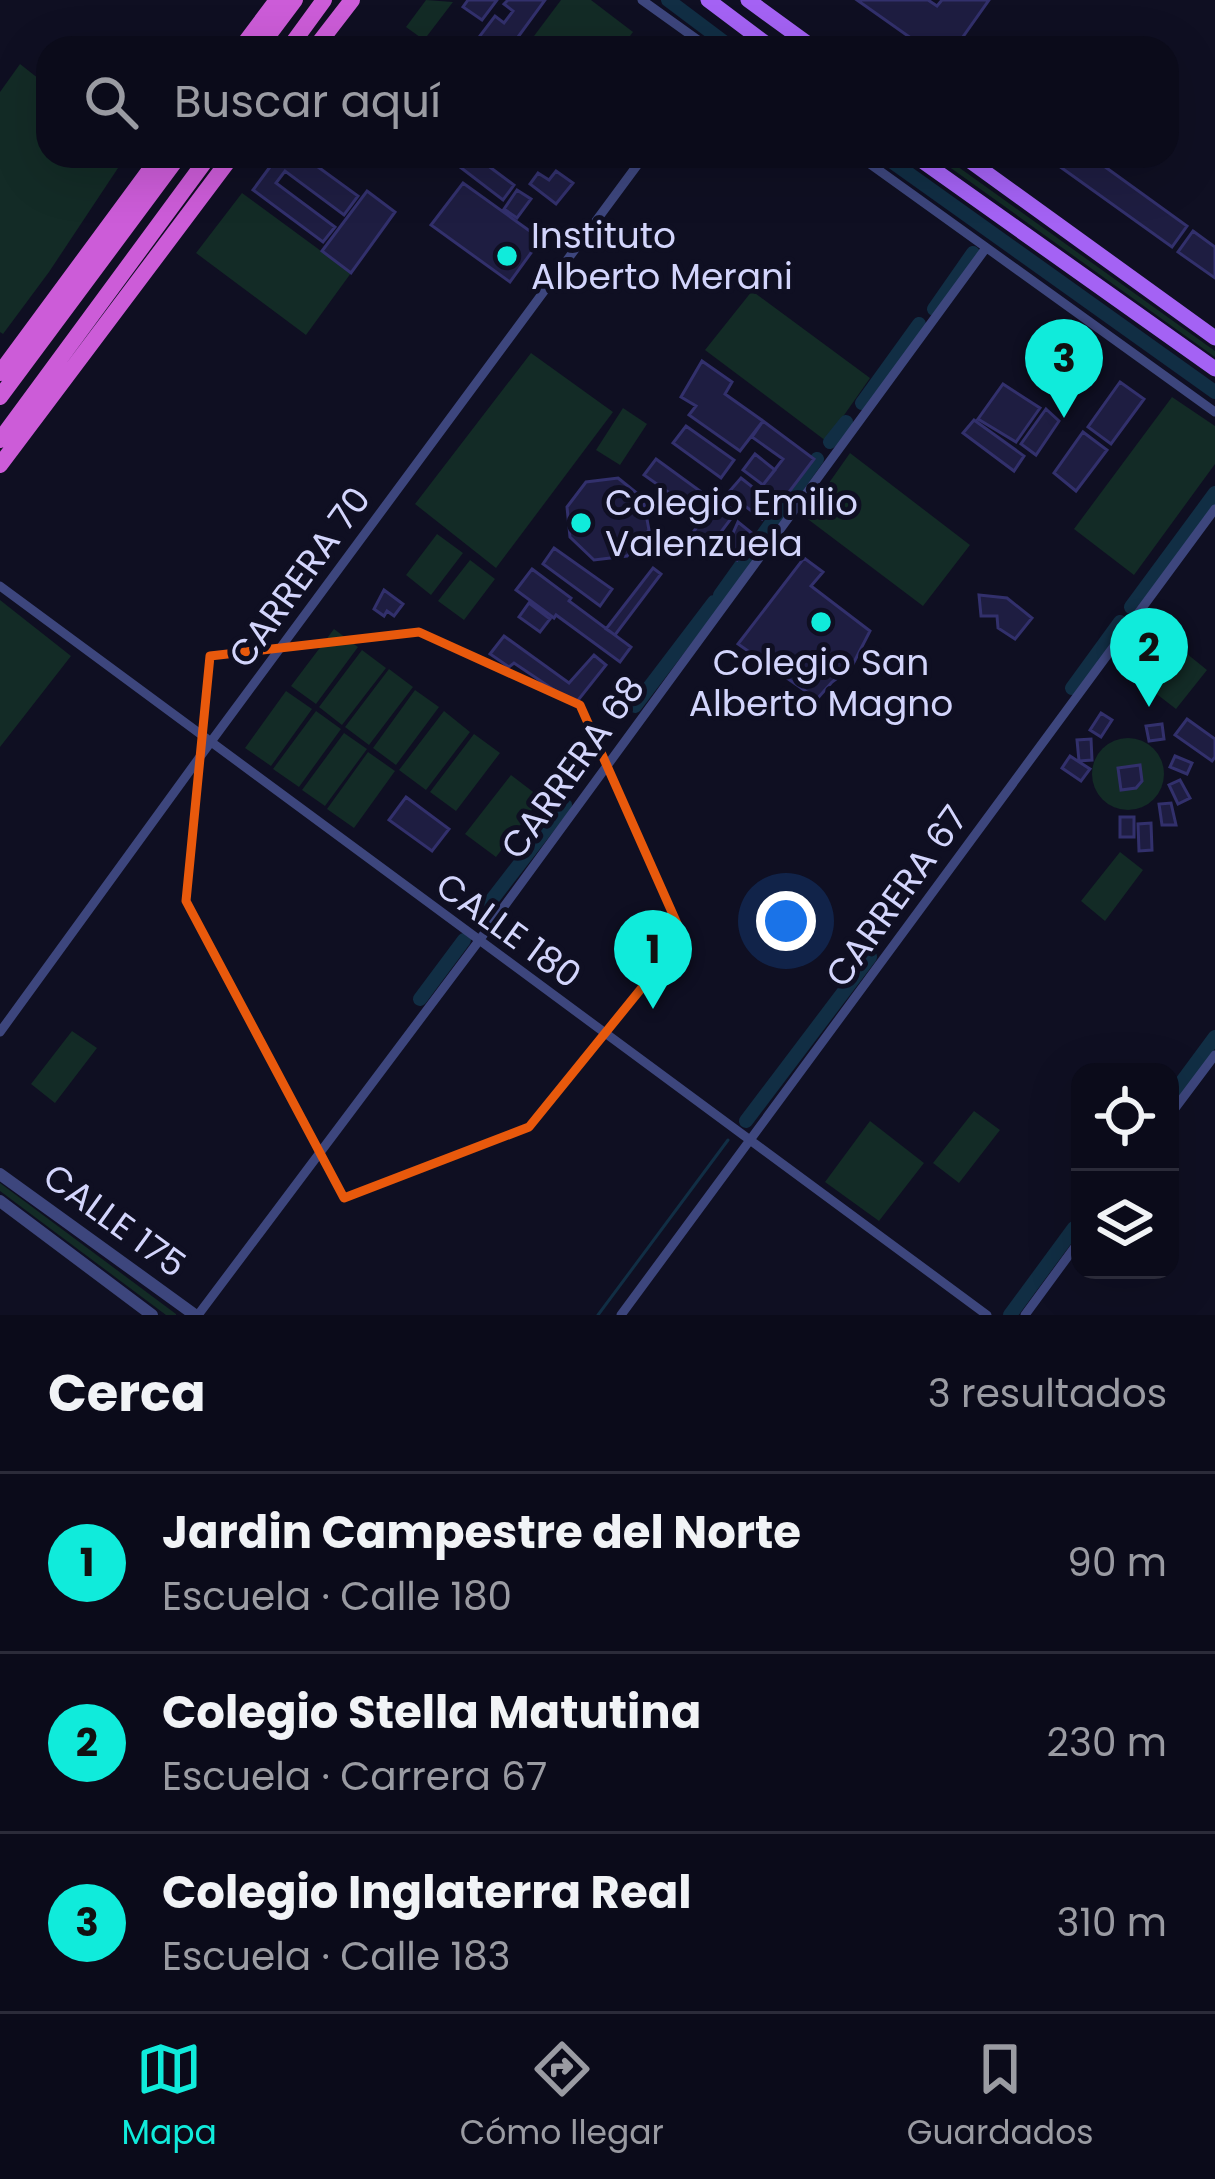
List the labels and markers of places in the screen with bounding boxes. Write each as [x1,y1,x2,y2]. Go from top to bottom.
place label: Instituto Alberto Merani [531,210,793,302]
marker: Instituto Alberto Merani [494,243,520,269]
pin: 3 [1025,319,1103,418]
place label: Colegio Emilio Valenzuela [605,477,858,569]
marker: Colegio Emilio Valenzuela [568,510,594,536]
pin: 2 [1110,608,1188,707]
marker: Colegio San Alberto Magno [808,609,834,635]
place label: Colegio San Alberto Magno [689,637,953,729]
pin: 1 [614,910,692,1009]

